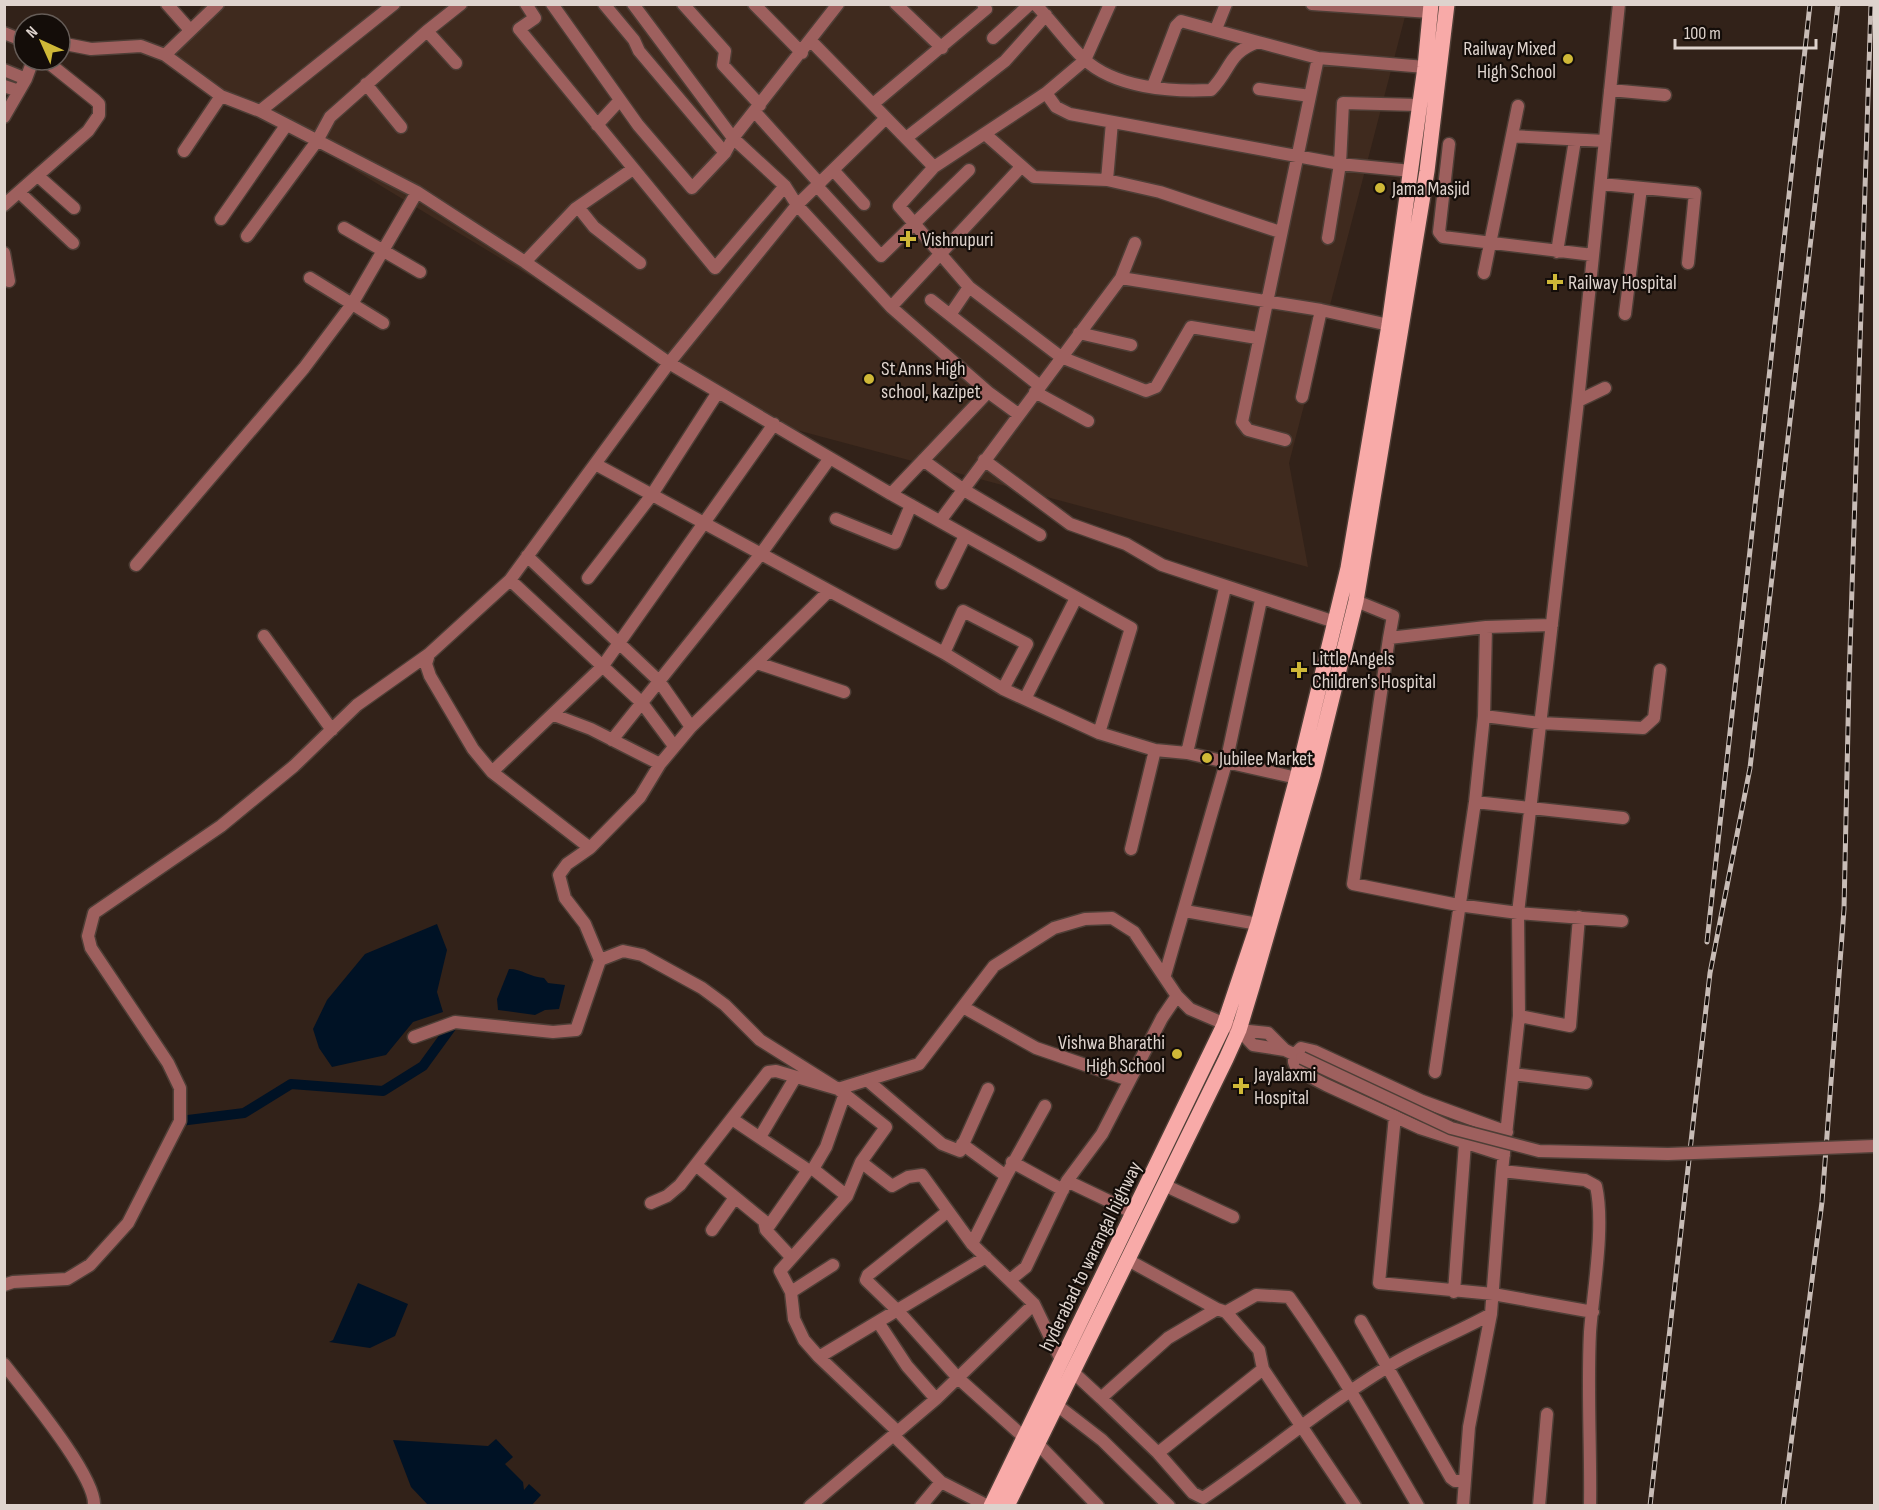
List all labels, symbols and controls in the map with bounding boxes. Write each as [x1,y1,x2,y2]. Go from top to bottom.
north arrow [12,12,72,72]
scale bar [1675,12,1816,50]
text: N [23,23,42,42]
text: 100 m [1684,23,1721,44]
place label: Railway Mixed High School [1463,37,1556,84]
marker: Railway Mixed High School [1561,52,1575,66]
place label: Jama Masjid [1391,177,1470,201]
marker: Jama Masjid [1373,181,1387,195]
place label: Vishnupuri [922,228,993,252]
marker: Vishnupuri [899,230,917,248]
place label: Railway Hospital [1568,271,1677,295]
marker: Railway Hospital [1546,273,1564,291]
place label: St Anns High school, kazipet [881,357,981,404]
marker: St Anns High school, kazipet [862,372,876,386]
place label: Little Angels Children's Hospital [1312,647,1436,694]
marker: Little Angels Children's Hospital [1290,661,1308,679]
place label: Jubilee Market [1218,747,1313,771]
marker: Jubilee Market [1200,751,1214,765]
place label: Vishwa Bharathi High School [1058,1031,1165,1078]
marker: Vishwa Bharathi High School [1170,1047,1184,1061]
place label: Jayalaxmi Hospital [1253,1063,1316,1110]
marker: Jayalaxmi Hospital [1232,1077,1250,1095]
street label: hyderabad to warangal highway [1035,1157,1147,1355]

